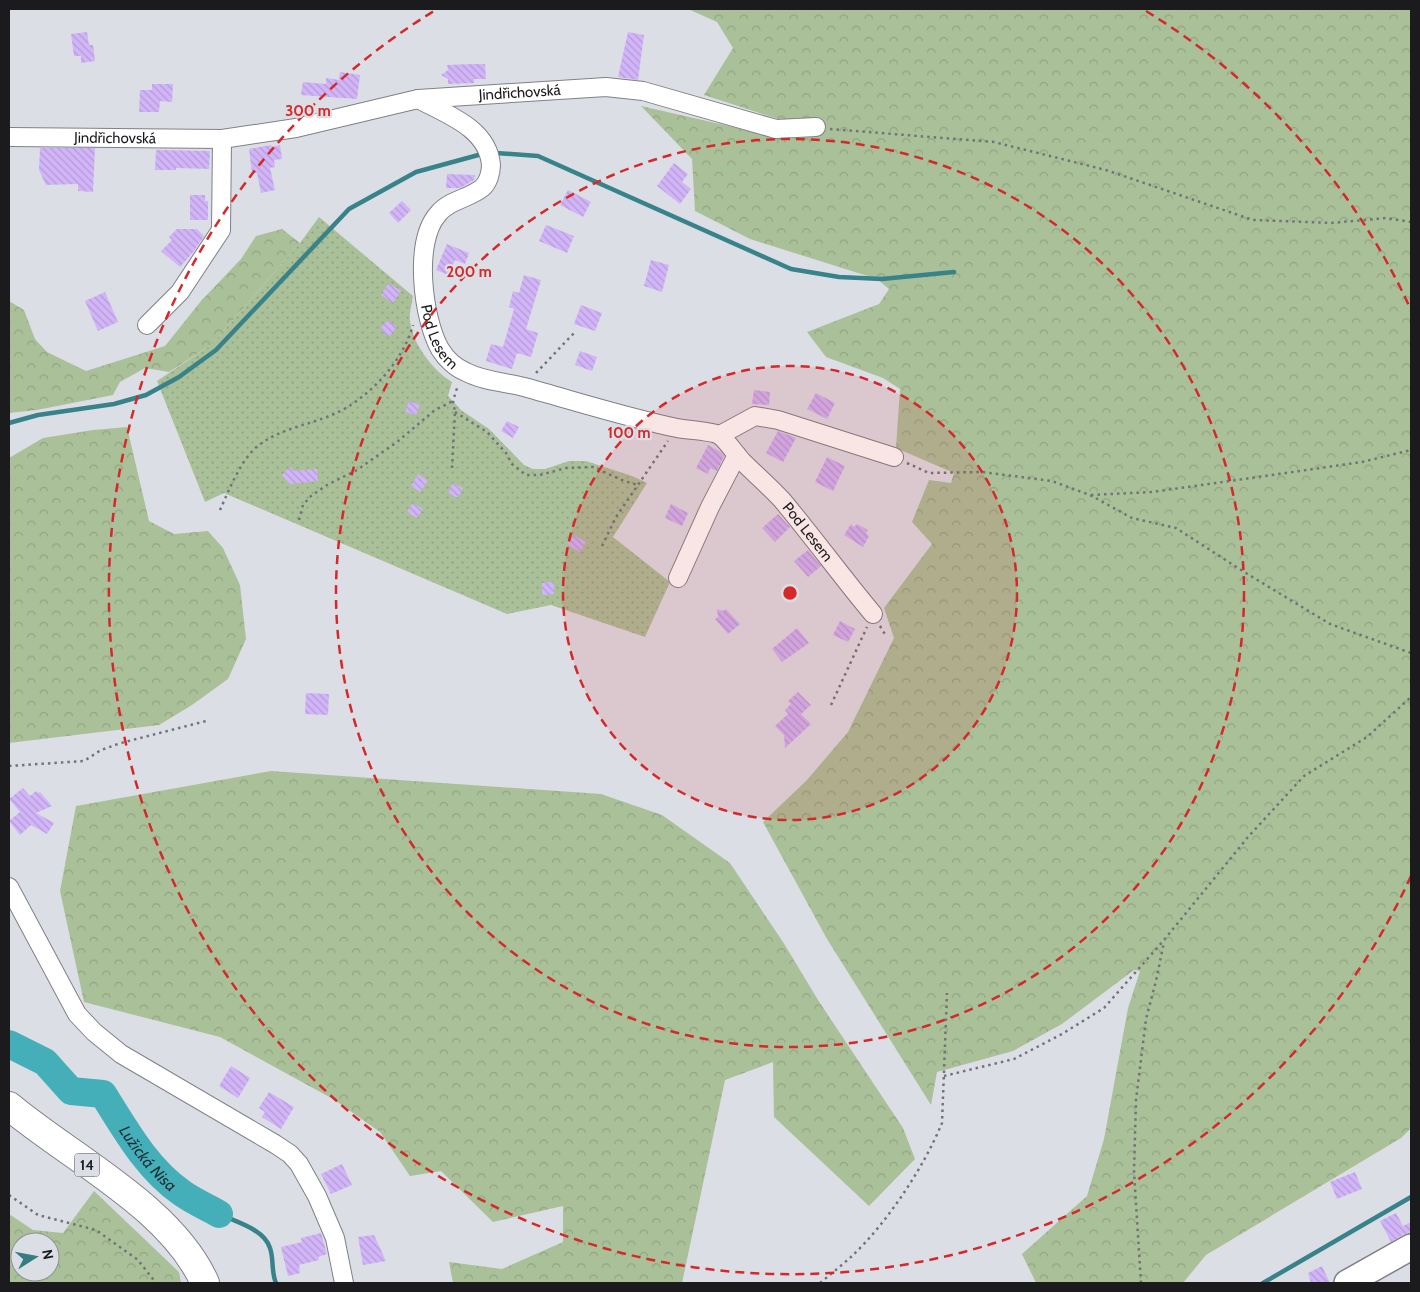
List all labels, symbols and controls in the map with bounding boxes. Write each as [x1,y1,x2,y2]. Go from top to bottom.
street label: Jindřichovská [477,81,562,104]
text: 300 m [285,102,331,120]
street label: Jindřichovská [73,129,157,147]
text: 200 m [446,263,492,281]
street label: Pod Lesem [417,303,462,373]
text: 100 m [607,424,651,442]
street label: Pod Lesem [779,499,837,565]
centre of rings [781,584,799,602]
water label: Lužická Nisa [116,1122,181,1195]
road number: 14 [74,1154,100,1176]
north arrow [10,1232,60,1282]
text: N [38,1248,58,1261]

